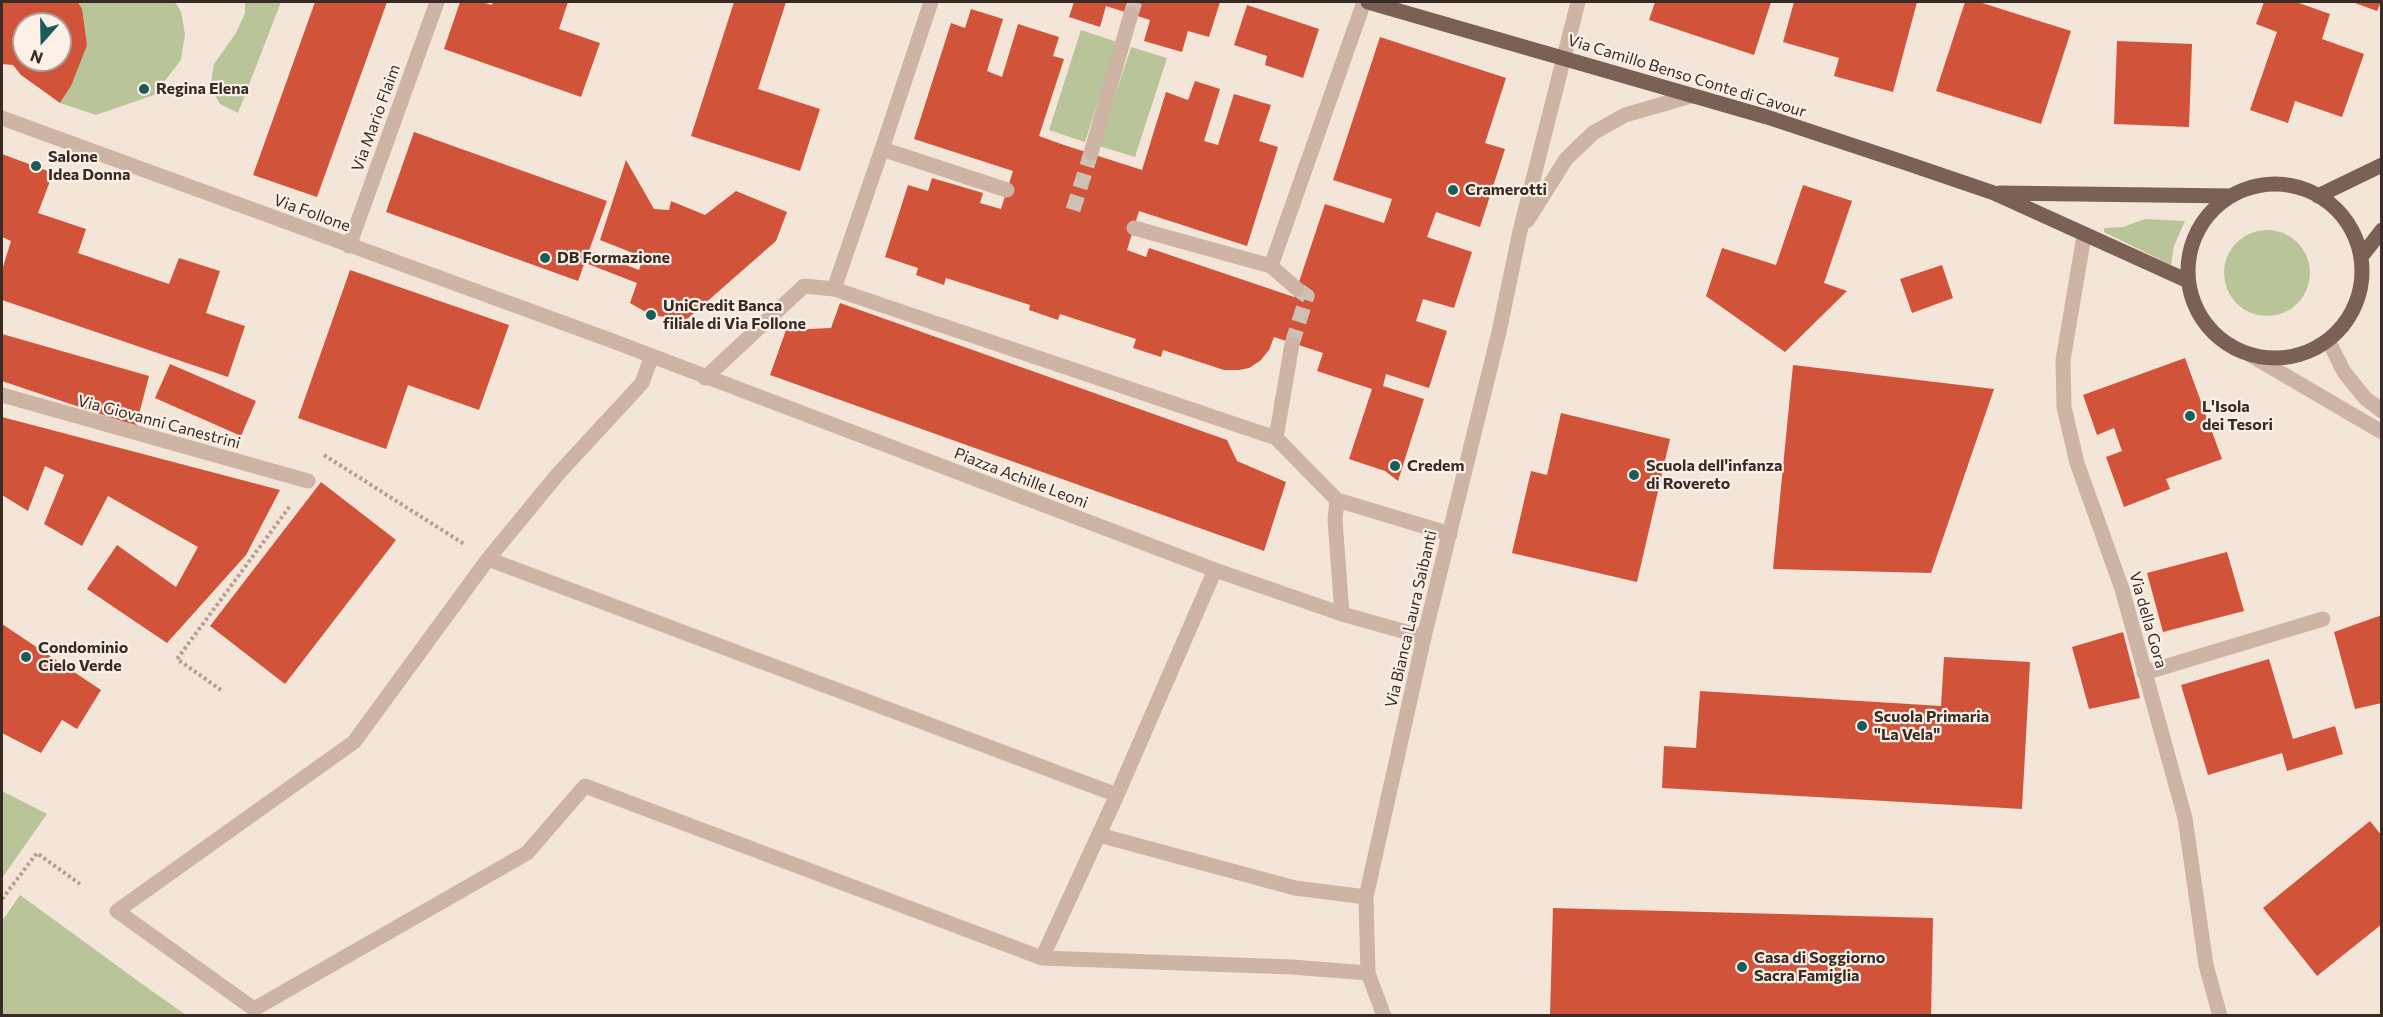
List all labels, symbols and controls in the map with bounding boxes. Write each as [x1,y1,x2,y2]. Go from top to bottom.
north arrow [12,12,72,72]
street label: Via Camillo Benso Conte di Cavour [1565,30,1809,122]
text: N [27,47,45,68]
street label: Via Mario Flaim [348,62,404,174]
place label: Regina Elena [156,79,249,99]
marker: Regina Elena [137,82,151,96]
place label: Salone Idea Donna [48,147,131,185]
marker: Salone Idea Donna [29,159,43,173]
place label: Cramerotti [1465,180,1547,200]
marker: Cramerotti [1446,183,1460,197]
street label: Via Follone [271,190,353,236]
place label: DB Formazione [557,248,670,268]
marker: DB Formazione [538,251,552,265]
place label: UniCredit Banca filiale di Via Follone [663,296,806,334]
marker: UniCredit Banca filiale di Via Follone [644,308,658,322]
street label: Via Giovanni Canestrini [75,391,243,453]
place label: L'Isola dei Tesori [2202,397,2273,435]
marker: L'Isola dei Tesori [2183,409,2197,423]
street label: Piazza Achille Leoni [951,444,1091,512]
place label: Credem [1407,456,1464,476]
place label: Scuola dell'infanza di Rovereto [1646,456,1782,494]
marker: Credem [1388,459,1402,473]
marker: Scuola dell'infanza di Rovereto [1627,468,1641,482]
street label: Via Bianca Laura Saibanti [1381,528,1441,710]
street label: Via della Gora [2125,569,2171,671]
place label: Condominio Cielo Verde [38,638,128,676]
marker: Condominio Cielo Verde [19,650,33,664]
place label: Scuola Primaria "La Vela" [1874,707,1989,745]
marker: Scuola Primaria "La Vela" [1855,719,1869,733]
place label: Casa di Soggiorno Sacra Famiglia [1754,948,1885,986]
marker: Casa di Soggiorno Sacra Famiglia [1735,960,1749,974]

